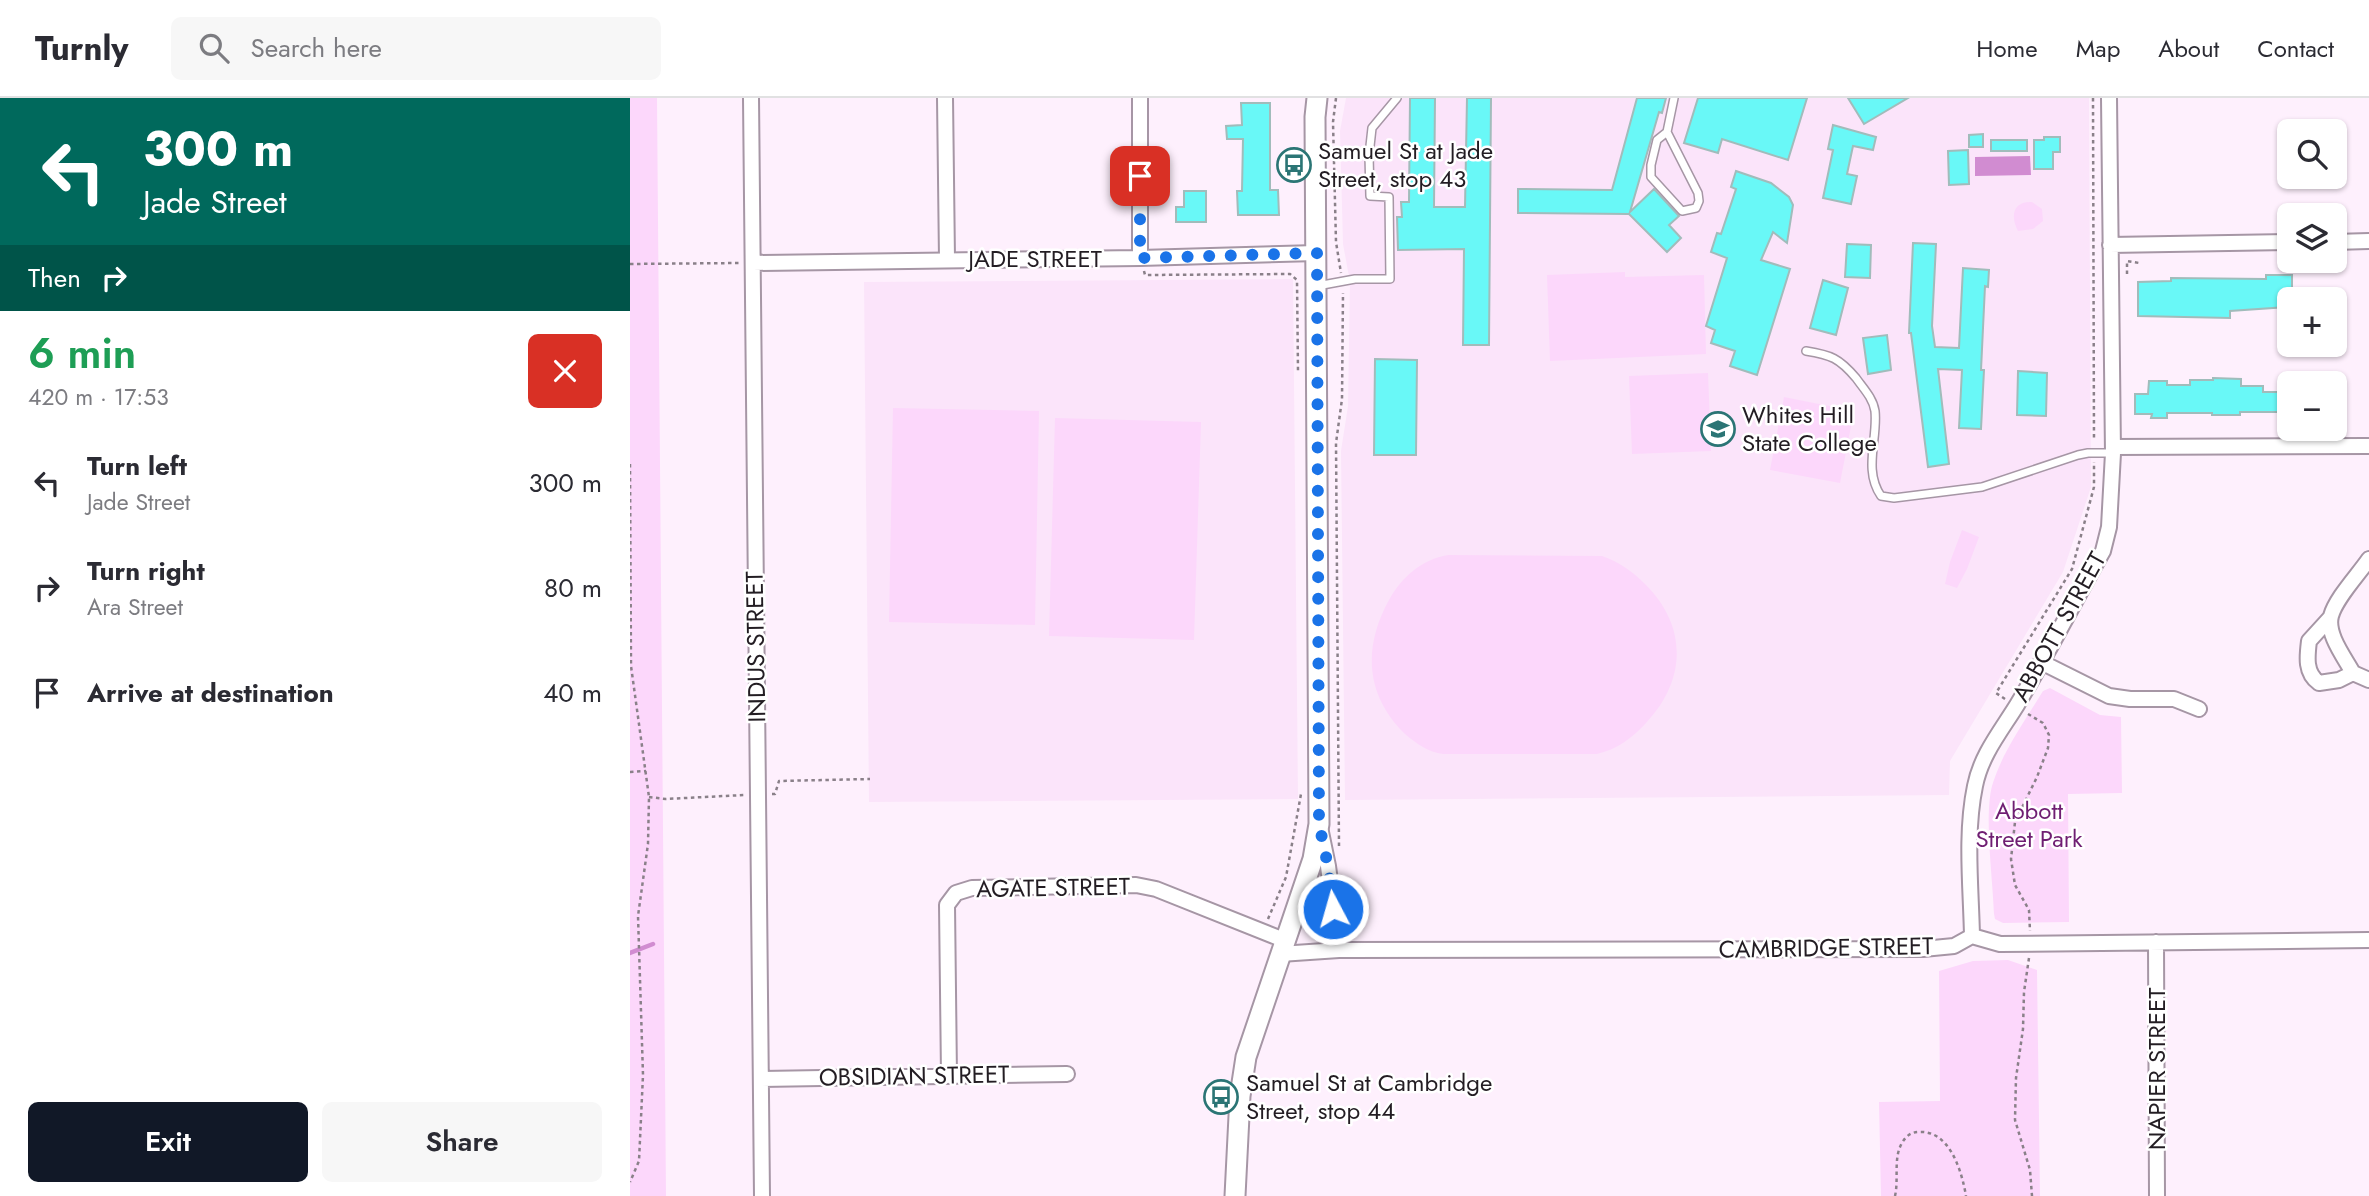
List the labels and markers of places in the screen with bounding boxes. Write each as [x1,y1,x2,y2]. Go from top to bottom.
place label: Samuel St at Jade Street, stop 43 [1318,133,1493,196]
pin [1110,146,1170,206]
bus stop icon: Samuel St at Jade Street, stop 43 [1275,146,1313,184]
place label: Whites Hill State College [1742,397,1877,460]
school or university icon: Whites Hill State College [1699,410,1737,448]
place label: Samuel St at Cambridge Street, stop 44 [1246,1065,1492,1128]
bus stop icon: Samuel St at Cambridge Street, stop 44 [1202,1078,1240,1116]

